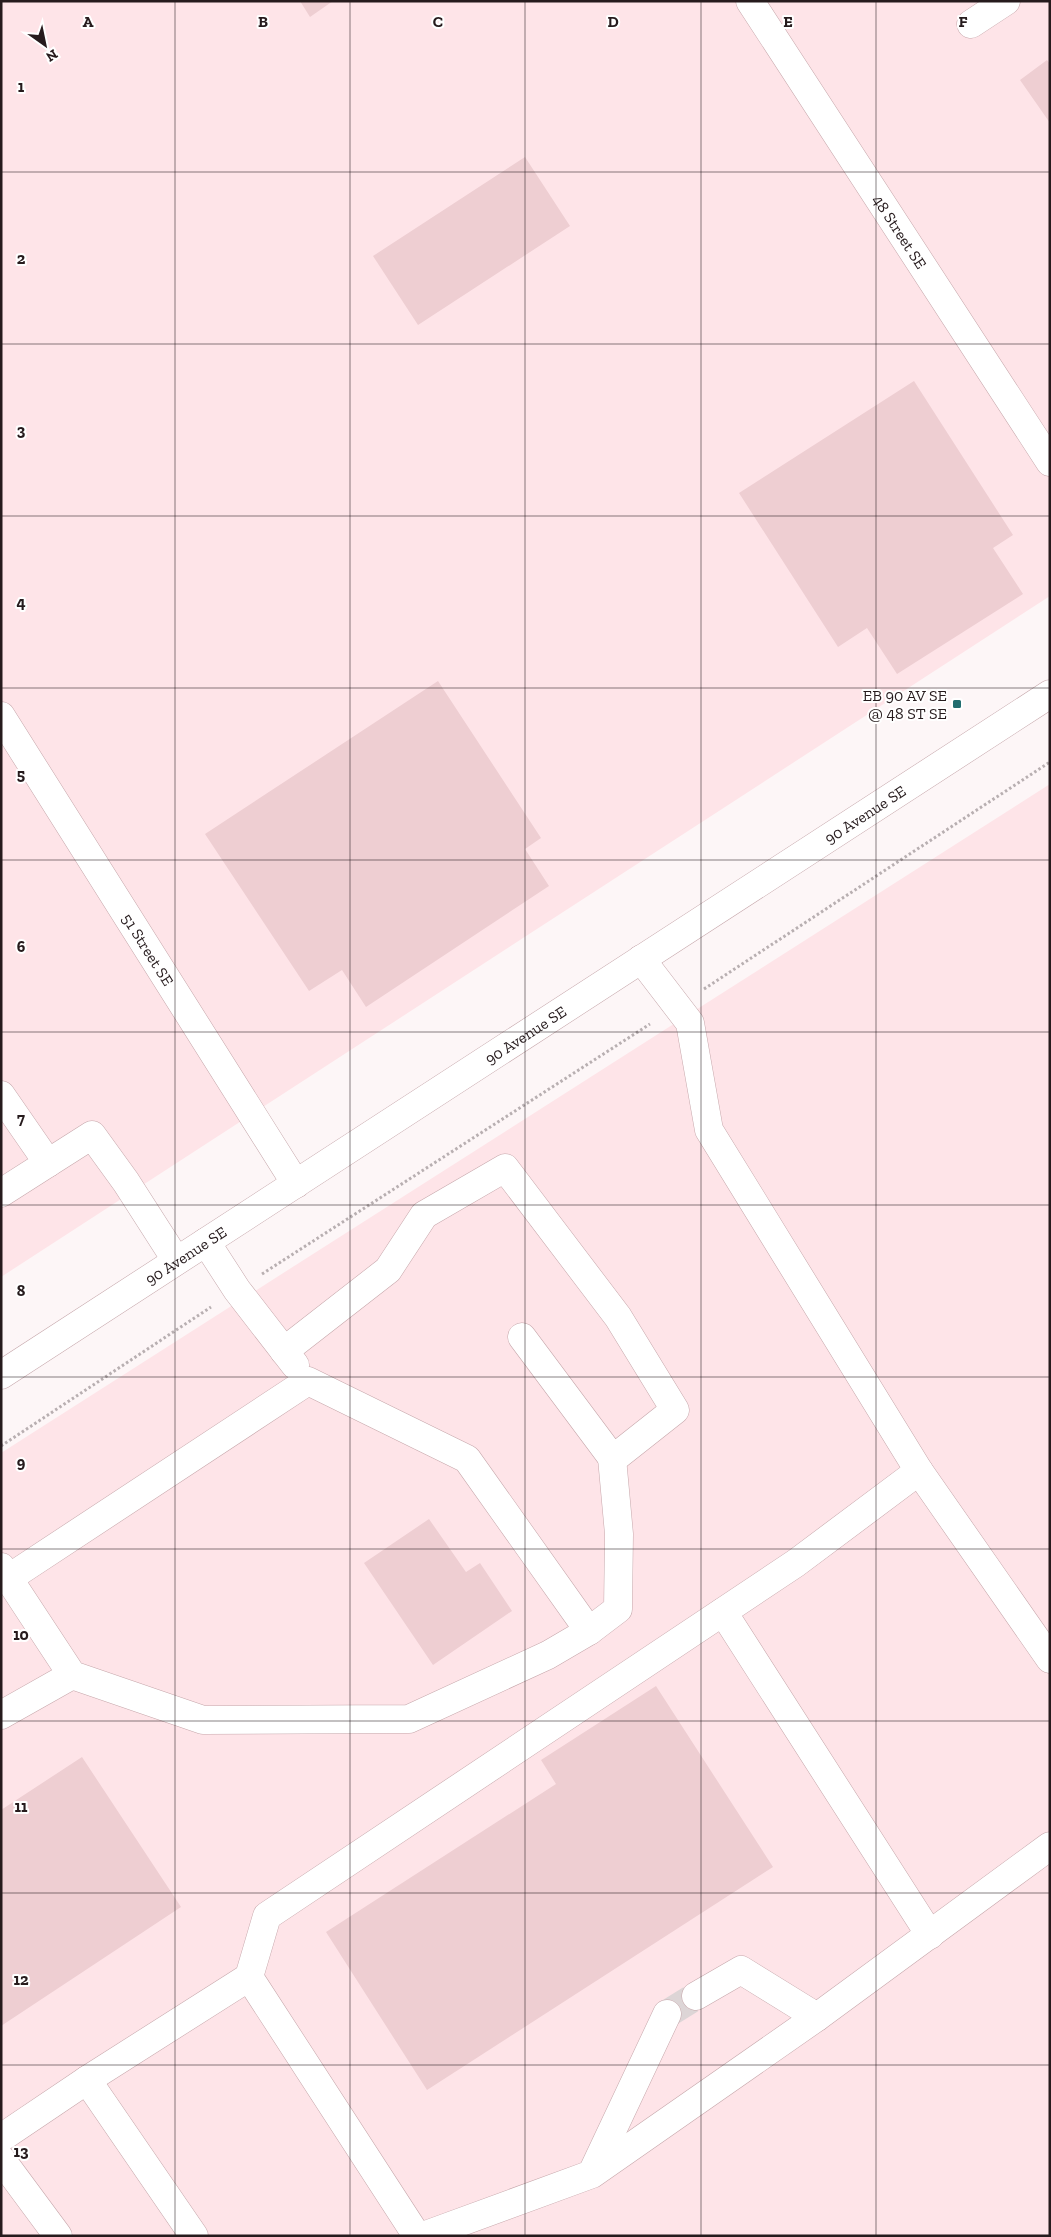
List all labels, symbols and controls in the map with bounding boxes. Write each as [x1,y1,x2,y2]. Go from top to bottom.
text: A [83,12,94,31]
text: B [258,12,268,31]
text: C [433,12,443,31]
text: D [607,12,619,31]
text: E [783,12,793,31]
text: F [958,12,968,31]
north arrow [20,20,70,70]
text: N [42,45,61,66]
text: 1 [18,77,25,96]
street label: 48 Street SE [869,191,931,272]
text: 2 [17,249,26,268]
text: 3 [17,421,26,440]
text: 4 [16,593,26,612]
place label: EB 90 AV SE @ 48 ST SE [863,686,947,723]
marker: EB 90 AV SE @ 48 ST SE [951,698,963,710]
text: 5 [17,765,25,784]
street label: 90 Avenue SE [821,781,909,848]
street label: 51 Street SE [118,910,178,989]
text: 6 [17,937,26,956]
street label: 90 Avenue SE [481,1002,570,1068]
text: 7 [17,1109,25,1128]
street label: 90 Avenue SE [142,1222,230,1289]
text: 8 [17,1281,26,1300]
text: 9 [17,1453,26,1472]
text: 10 [13,1625,29,1644]
text: 11 [15,1797,28,1816]
text: 12 [13,1970,29,1989]
text: 13 [14,2142,29,2161]

